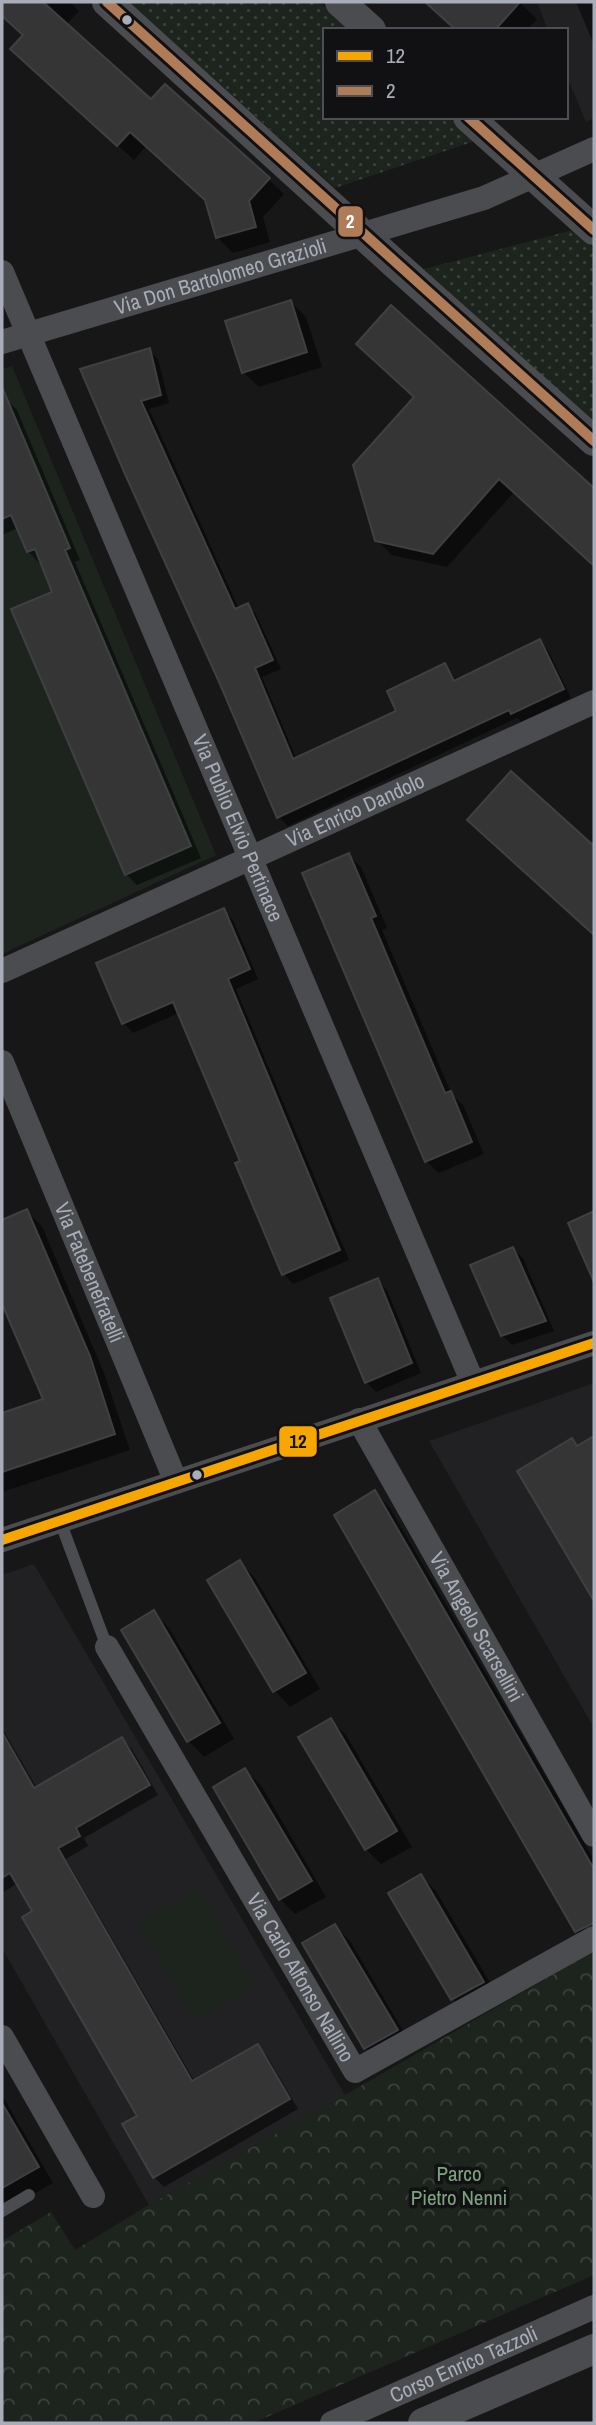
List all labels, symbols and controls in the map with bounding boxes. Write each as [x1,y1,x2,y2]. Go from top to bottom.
unlabelled marker [120,13,134,27]
legend [323,28,568,119]
text: 12 [386,41,405,70]
text: 2 [386,76,396,105]
line badge: 2 [337,205,364,238]
text: 2 [346,208,355,234]
street label: Via Don Bartolomeo Grazioli [111,231,330,322]
street label: Via Publio Elvio Pertinace [186,730,291,926]
street label: Via Enrico Dandolo [281,766,429,854]
street label: Via Fatebenefratelli [48,1198,132,1347]
line badge: 12 [278,1425,318,1458]
text: 12 [289,1428,307,1454]
unlabelled marker [190,1468,204,1482]
street label: Via Angelo Scarsellini [423,1546,531,1707]
street label: Via Carlo Alfonso Nallino [240,1887,362,2067]
park label: Parco Pietro Nenni [411,2159,507,2212]
street label: Corso Enrico Tazzoli [385,2319,542,2410]

